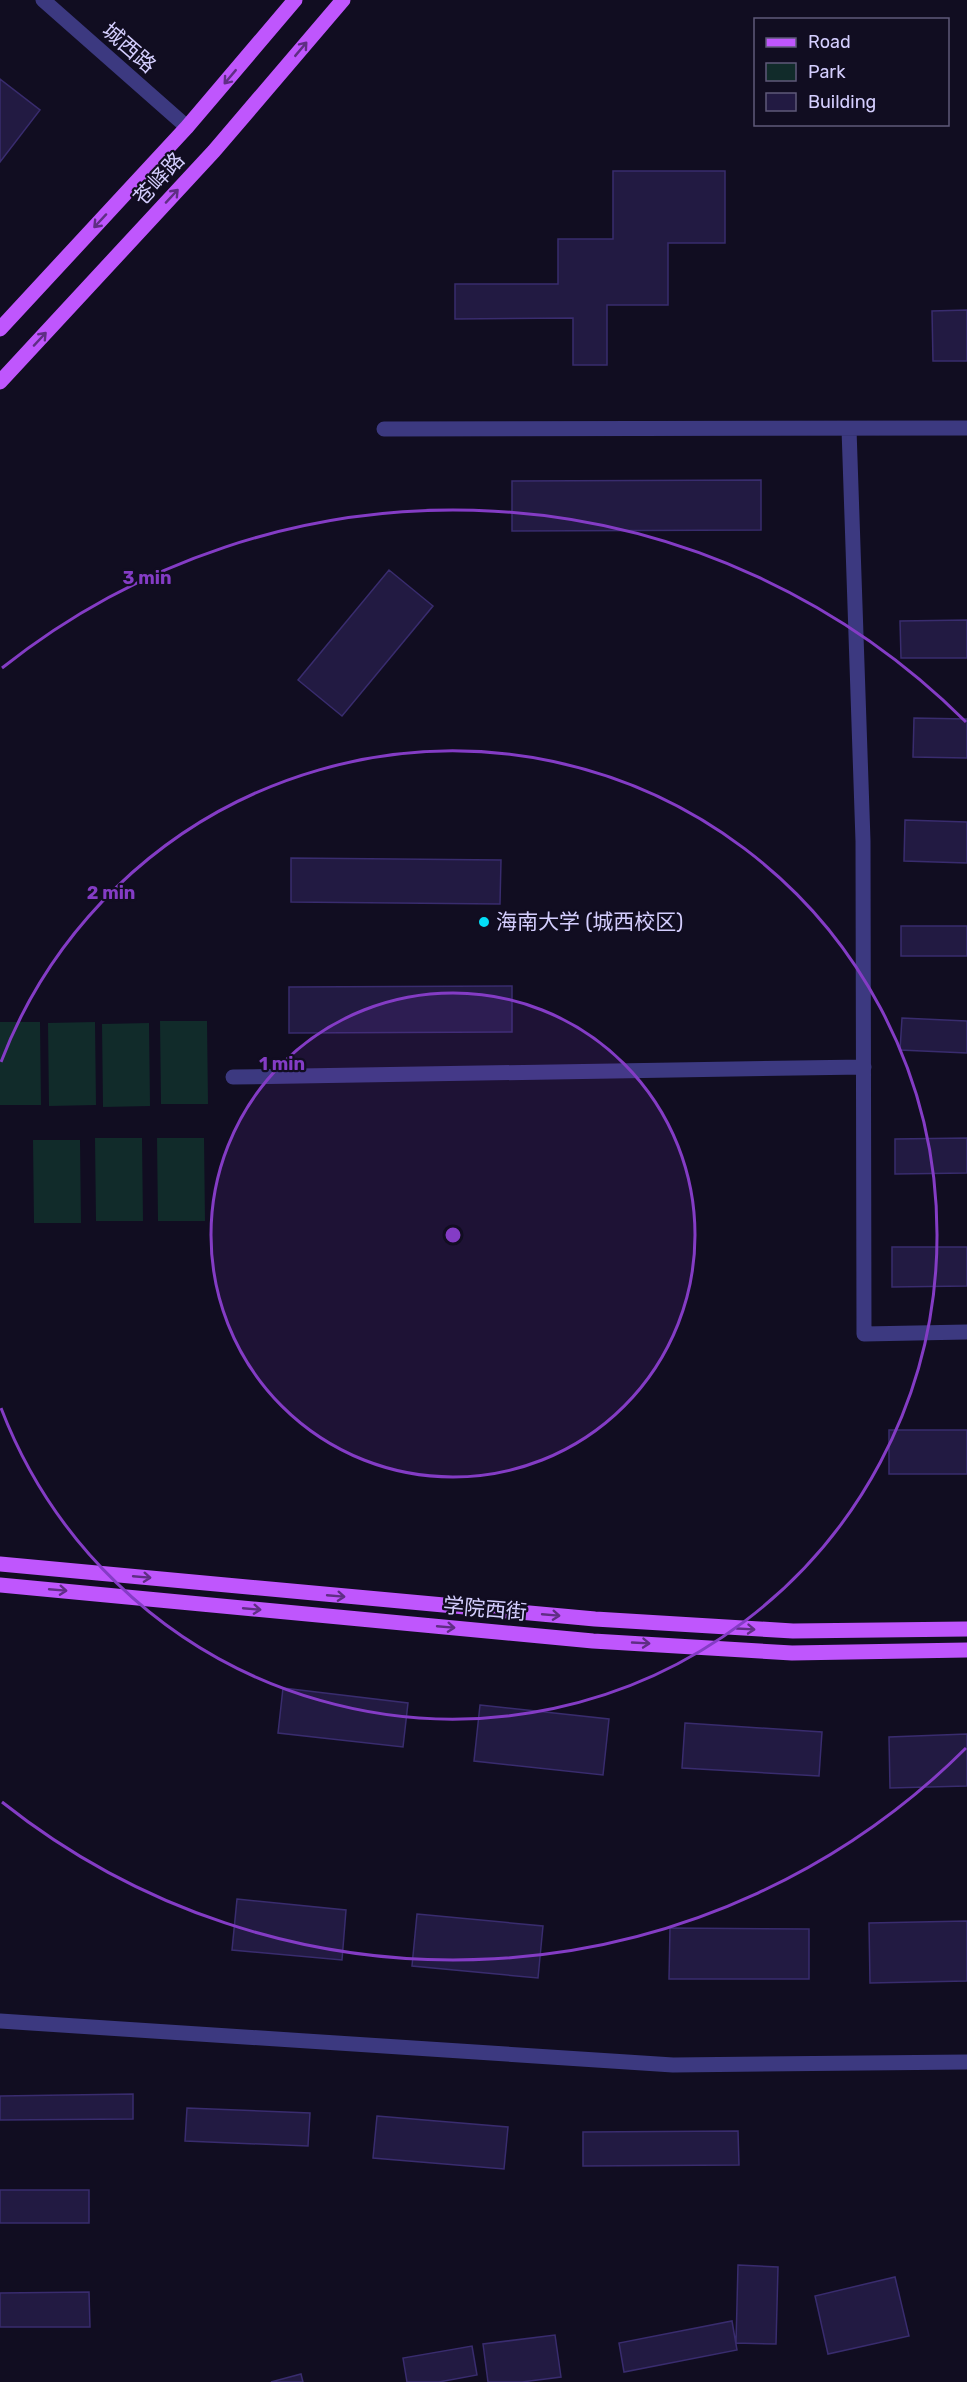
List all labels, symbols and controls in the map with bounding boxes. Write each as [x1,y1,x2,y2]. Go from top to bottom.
street label: 城西路 [97,18,161,78]
legend [754,18,949,126]
text: Road [808,31,851,53]
one-way arrow [294,42,308,57]
text: Park [808,61,846,83]
one-way arrow [223,69,237,84]
text: Building [808,91,876,113]
street label: 苍峄路 [128,147,189,210]
one-way arrow [165,189,179,204]
one-way arrow [92,214,107,229]
one-way arrow [33,332,47,347]
text: 3 min [123,567,171,589]
text: 2 min [87,882,135,904]
place label: 海南大学 (城西校区) [496,909,683,934]
marker: 海南大学 (城西校区) [477,915,491,929]
text: 1 min [259,1053,305,1075]
centre of rings [443,1225,463,1245]
one-way arrow [131,1572,151,1583]
one-way arrow [48,1585,68,1596]
one-way arrow [326,1591,345,1602]
street label: 学院西街 [442,1592,528,1625]
one-way arrow [242,1604,262,1615]
one-way arrow [541,1610,561,1621]
one-way arrow [436,1622,456,1633]
one-way arrow [735,1623,755,1634]
one-way arrow [630,1638,650,1649]

